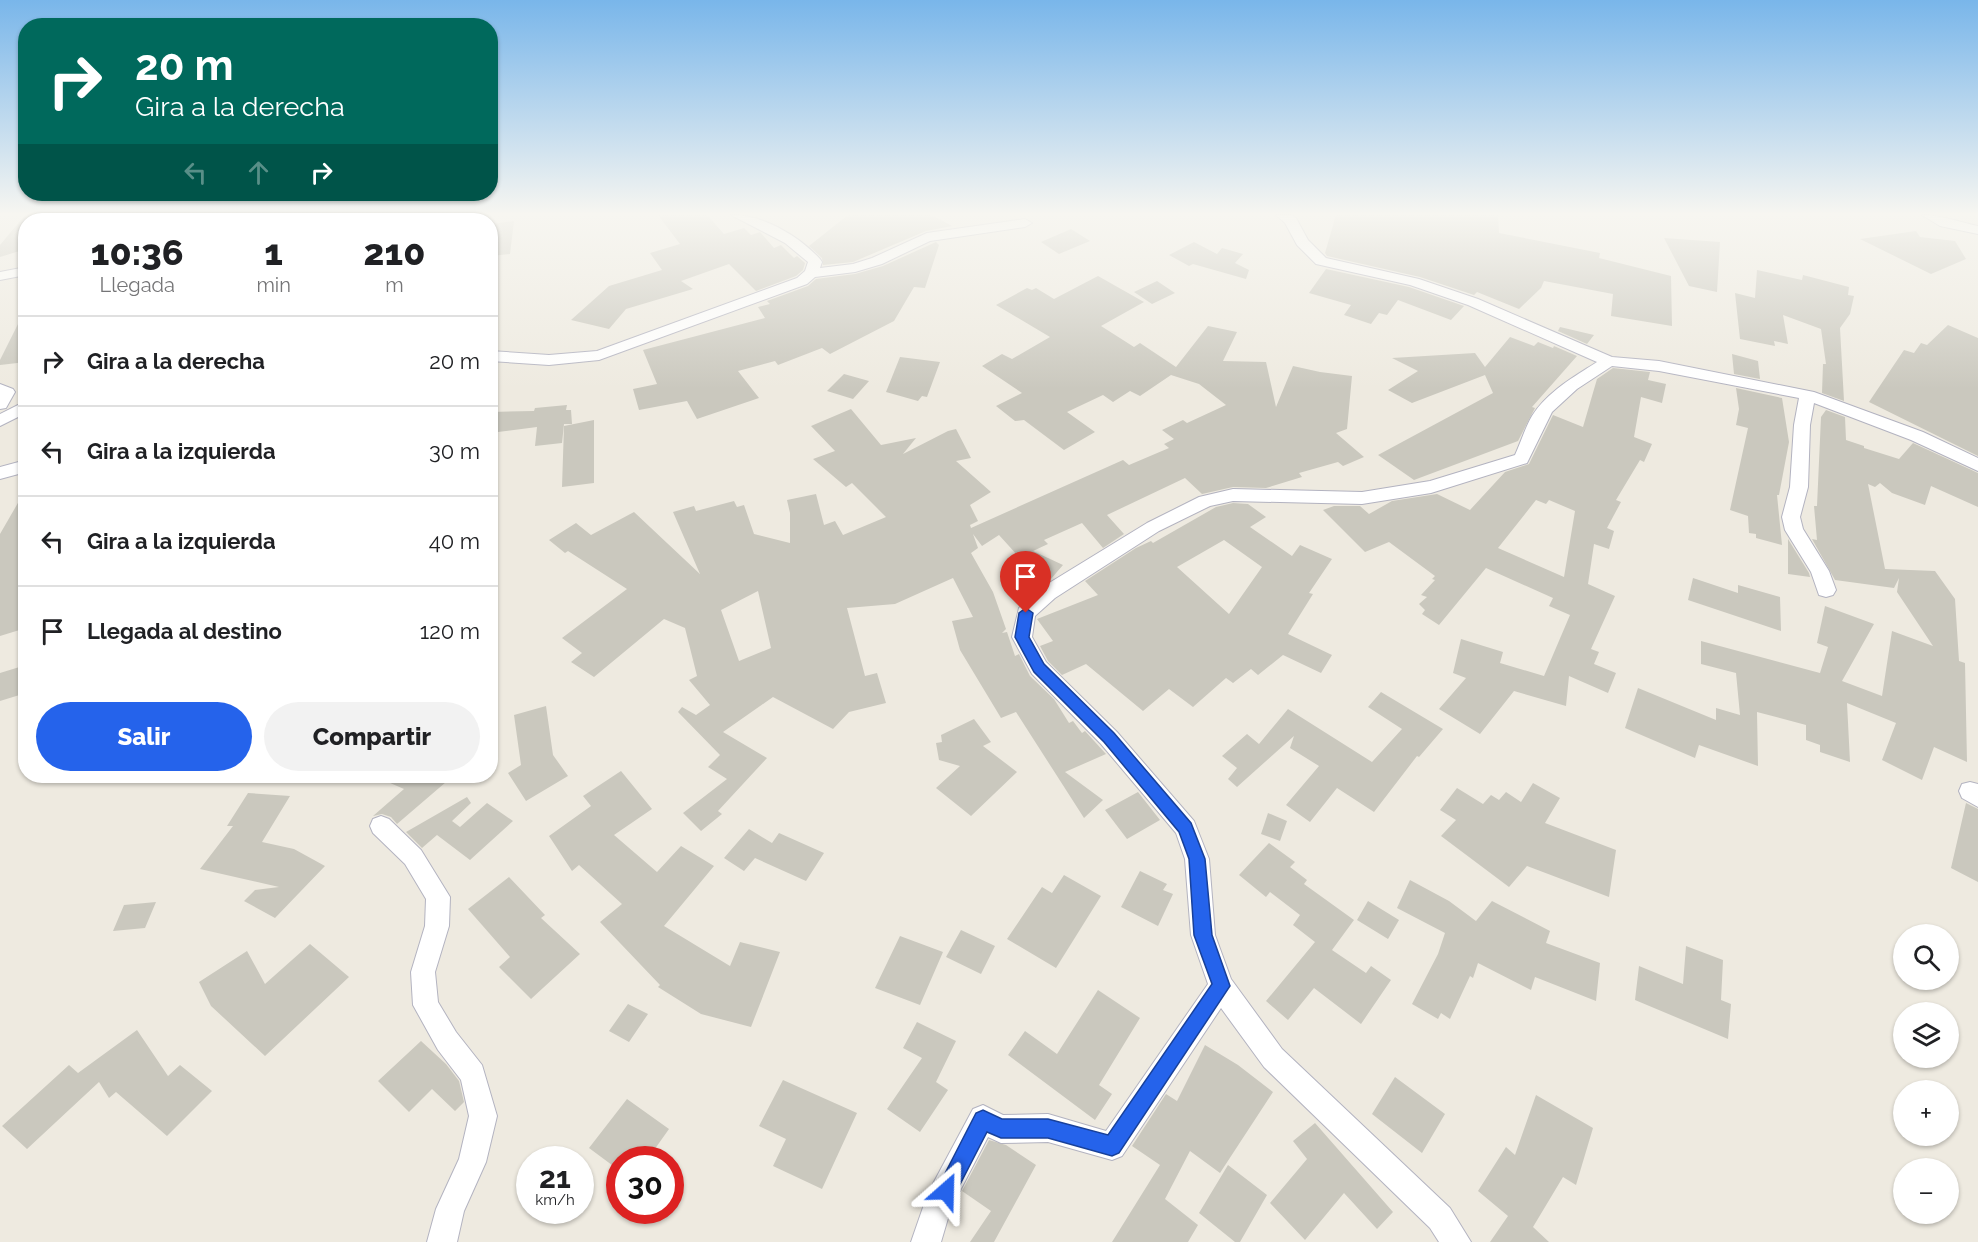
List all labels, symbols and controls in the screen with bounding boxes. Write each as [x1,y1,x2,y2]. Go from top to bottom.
text: 20 m [135,41,234,90]
icon: right [36,42,114,120]
text: Gira a la derecha [135,91,345,122]
icon: left [179,156,212,189]
icon: ahead [242,156,275,189]
icon: right [305,156,338,189]
text: 10:36 [91,231,184,273]
text: 1 [264,231,283,273]
text: 210 [364,231,425,273]
text: Llegada [100,273,175,297]
text: min [256,273,291,297]
text: m [385,273,404,297]
icon: right [36,345,69,378]
text: Gira a la derecha [87,348,265,374]
text: 20 m [429,348,480,374]
icon: left [36,435,69,468]
text: Gira a la izquierda [87,438,276,464]
text: 30 m [429,438,480,464]
icon: left [36,525,69,558]
text: Gira a la izquierda [87,528,276,554]
text: 40 m [429,528,480,554]
pin [1000,551,1051,613]
icon: arrive [1009,560,1042,593]
icon: arrive [36,615,69,648]
text: Llegada al destino [87,618,282,644]
text: 120 m [420,618,480,644]
button: Salir [36,702,252,771]
button: Compartir [264,702,480,771]
map controls [1893,924,1959,1224]
button: search [1893,924,1959,990]
button: layers [1893,1002,1959,1068]
button: + [1893,1080,1959,1146]
speed limit sign: 30 [606,1146,684,1224]
button: − [1893,1158,1959,1224]
position arrow [914,1159,978,1223]
text: 21 [539,1160,571,1195]
text: km/h [535,1191,575,1209]

